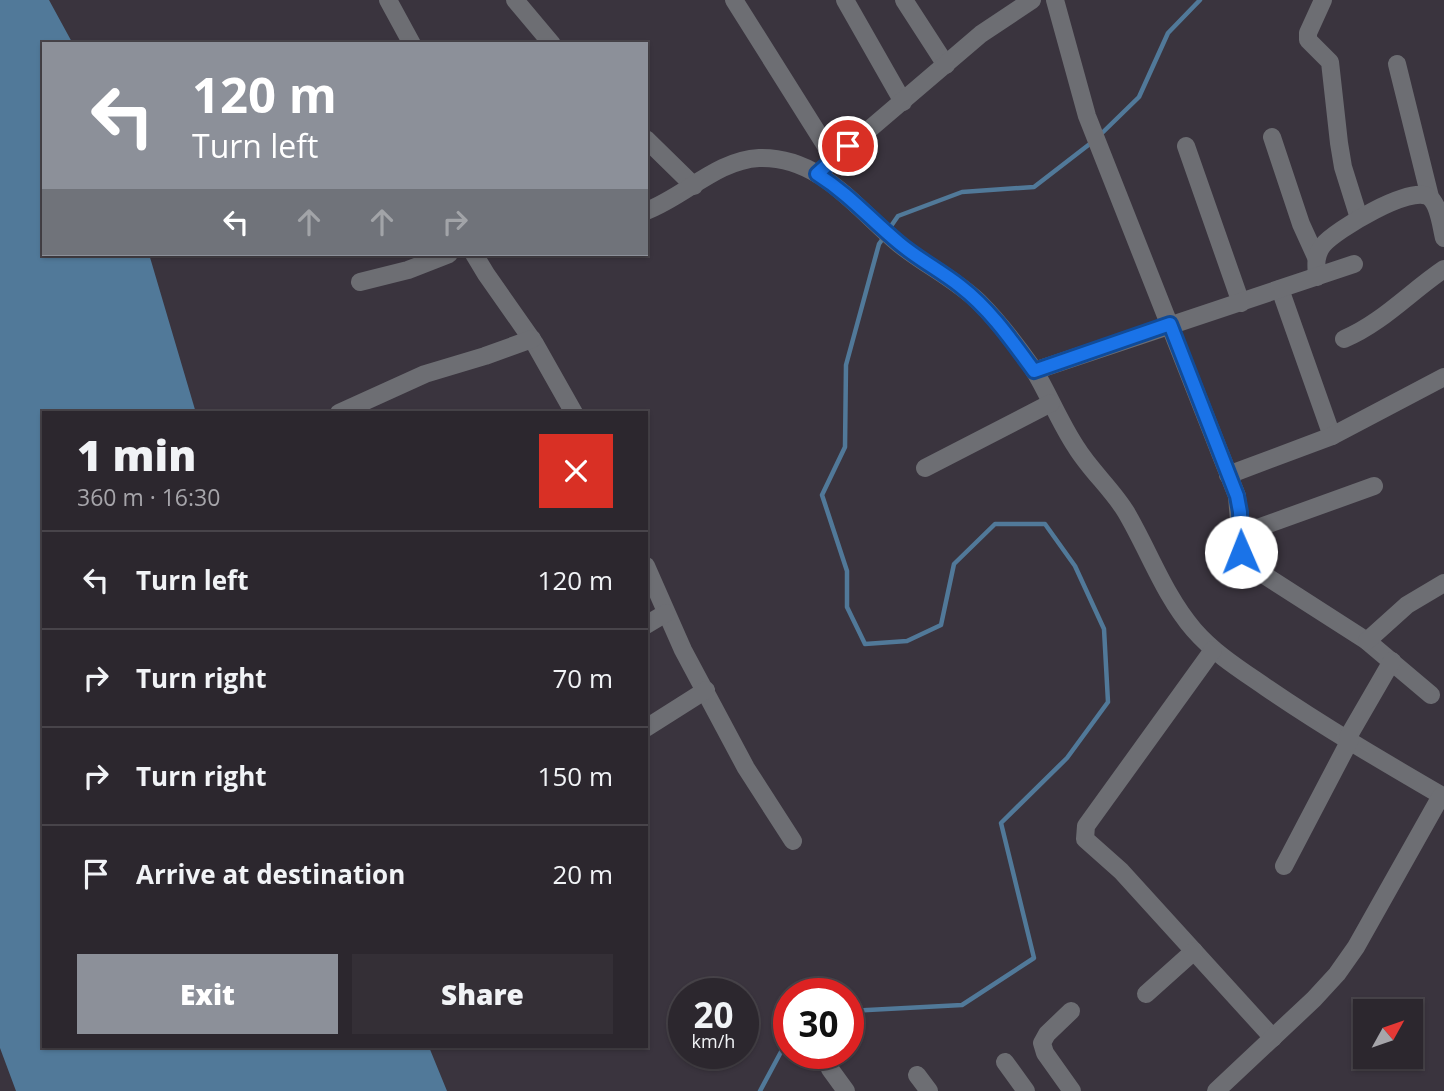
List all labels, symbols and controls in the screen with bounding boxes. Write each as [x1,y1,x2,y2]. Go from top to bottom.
text: 120 m [192,61,337,127]
icon: left [77,70,168,161]
pin [818,116,878,176]
text: Turn left [192,124,318,167]
icon: arrive [829,127,867,165]
icon: left [217,203,255,241]
icon: ahead [290,203,328,241]
icon: ahead [363,203,401,241]
icon: right [436,203,474,241]
text: 1 min [77,426,196,483]
button: close [539,434,613,508]
text: 360 m · 16:30 [77,481,220,513]
position arrow [1204,515,1278,589]
icon: left [77,561,115,599]
text: Turn left [136,562,248,598]
text: 120 m [538,562,613,598]
icon: right [77,659,115,697]
text: Turn right [136,660,267,696]
text: 70 m [552,660,613,696]
icon: right [77,757,115,795]
text: Turn right [136,758,267,794]
text: 150 m [538,758,613,794]
icon: arrive [77,855,115,893]
text: Arrive at destination [136,856,405,892]
text: 20 m [552,856,613,892]
button: Exit [77,954,338,1034]
button: Share [352,954,613,1034]
speed limit sign: 30 [773,978,864,1069]
text: 20 [693,991,734,1038]
north arrow [1353,999,1423,1069]
map controls [1353,999,1423,1069]
text: km/h [692,1029,735,1053]

